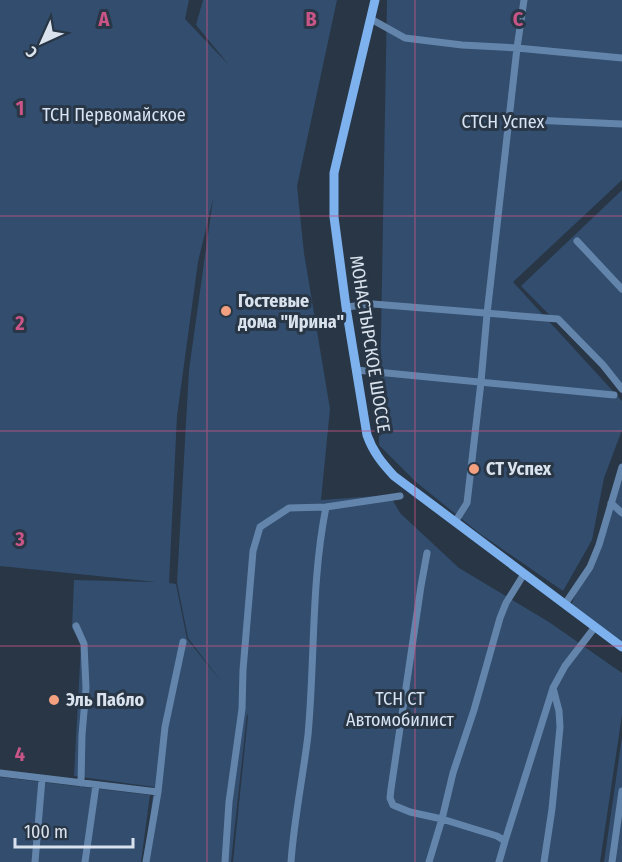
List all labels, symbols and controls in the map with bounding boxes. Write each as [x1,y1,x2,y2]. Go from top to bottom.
text: A [98,7,111,31]
text: B [305,7,317,31]
text: C [513,7,524,31]
north arrow [12,12,72,72]
text: С [22,42,41,62]
text: 1 [16,96,24,120]
park label: ТСН Первомайское [42,104,186,126]
park label: СТСН Успех [462,111,545,133]
street label: МОНАСТЫРСКОЕ ШОССЕ [345,254,395,434]
place label: Гостевые дома "Ирина" [237,290,344,333]
marker: Гостевые дома "Ирина" [219,304,233,318]
text: 2 [14,311,25,335]
place label: СТ Успех [486,458,552,480]
marker: СТ Успех [467,462,481,476]
text: 3 [14,527,25,551]
park label: ТСН СТ Автомобилист [346,688,455,731]
place label: Эль Пабло [66,689,144,711]
marker: Эль Пабло [47,693,61,707]
text: 4 [15,742,25,766]
scale bar [15,811,134,849]
text: 100 m [24,821,68,843]

